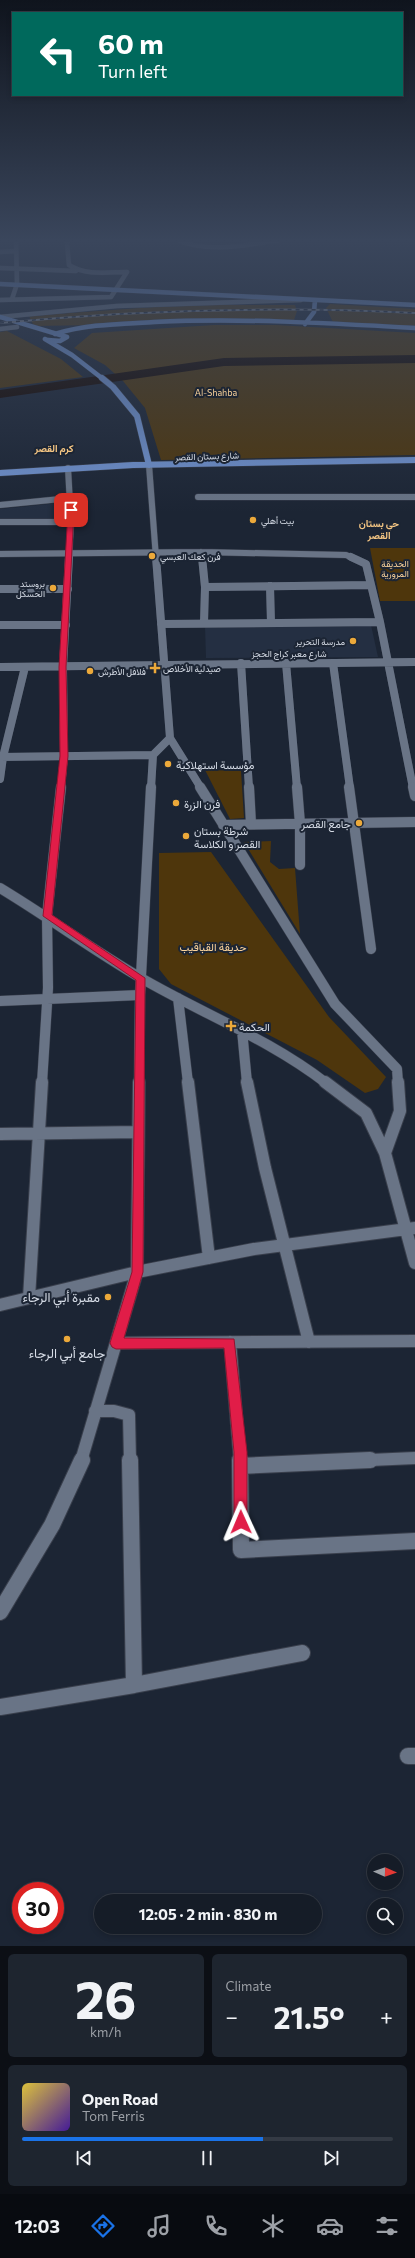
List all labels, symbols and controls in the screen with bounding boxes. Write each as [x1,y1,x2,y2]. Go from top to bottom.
text: 60 m [98,26,164,60]
icon: left [32,28,84,80]
text: Turn left [98,60,167,82]
park label: Al-Shahba [195,387,238,398]
district label: كرم القصر [34,442,74,455]
street label: شارع بستان القصر [174,449,239,464]
pin [54,493,88,527]
icon: arrive [60,499,82,521]
marker: بيت أهلي [248,515,258,525]
place label: بيت أهلي [261,515,294,528]
district label: حي بستان القصر [359,517,399,542]
marker: فرن كعك العبسي [147,551,157,561]
place label: فرن كعك العبسي [160,551,221,564]
park label: الحديقة المرورية [381,558,409,580]
place label: بروستد الحسكل [16,578,45,599]
marker: بروستد الحسكل [48,583,58,593]
place label: مدرسة التحرير [294,636,345,648]
marker: مدرسة التحرير [348,636,358,646]
street label: شارع معبر كراج الحجز [250,648,327,660]
marker: صيدلية اﻷخلاص [150,663,160,673]
place label: صيدلية اﻷخلاص [163,663,221,674]
marker: فلافل اﻷطرش [85,666,95,676]
place label: فلافل اﻷطرش [98,666,146,678]
place label: مؤسسة استهلاكية [176,758,255,772]
marker: مؤسسة استهلاكية [163,759,173,769]
place label: فرن الزرة [184,797,220,811]
marker: فرن الزرة [171,798,181,808]
place label: جامع القصر [300,817,351,832]
marker: جامع القصر [354,818,364,828]
place label: شرطة بستان القصر و الكلاسة [194,824,260,851]
marker: شرطة بستان القصر و الكلاسة [181,831,191,841]
park label: حديقة القباقيب [179,940,247,954]
place label: الحكمة [239,1020,270,1033]
marker: الحكمة [226,1021,236,1031]
place label: مقبرة أبي الرجاء [22,1289,100,1308]
marker: مقبرة أبي الرجاء [103,1292,113,1302]
marker: جامع أبي الرجاء [62,1334,72,1344]
place label: جامع أبي الرجاء [29,1345,106,1364]
position arrow [220,1501,262,1543]
north arrow [367,1854,403,1890]
map controls [367,1854,403,1934]
speed limit sign: 30 [12,1882,64,1934]
button: search [367,1898,403,1934]
text: 12:05 · 2 min · 830 m [139,1905,277,1923]
text: 26 [75,1966,136,2030]
text: Climate [226,1978,271,1994]
text: 21.5° [273,1998,345,2035]
text: − [226,2003,238,2030]
text: + [380,2003,393,2030]
text: km/h [90,2024,122,2040]
text: Open Road [82,2090,158,2108]
text: Tom Ferris [82,2108,145,2124]
icon: previous [73,2147,95,2169]
icon: pause [196,2147,218,2169]
icon: next [320,2147,342,2169]
icon: directions [89,2212,117,2240]
icon: music [145,2212,173,2240]
icon: phone [202,2212,230,2240]
icon: climate [259,2212,287,2240]
icon: car [316,2212,344,2240]
icon: filters [373,2212,401,2240]
text: 12:03 [14,2215,60,2237]

